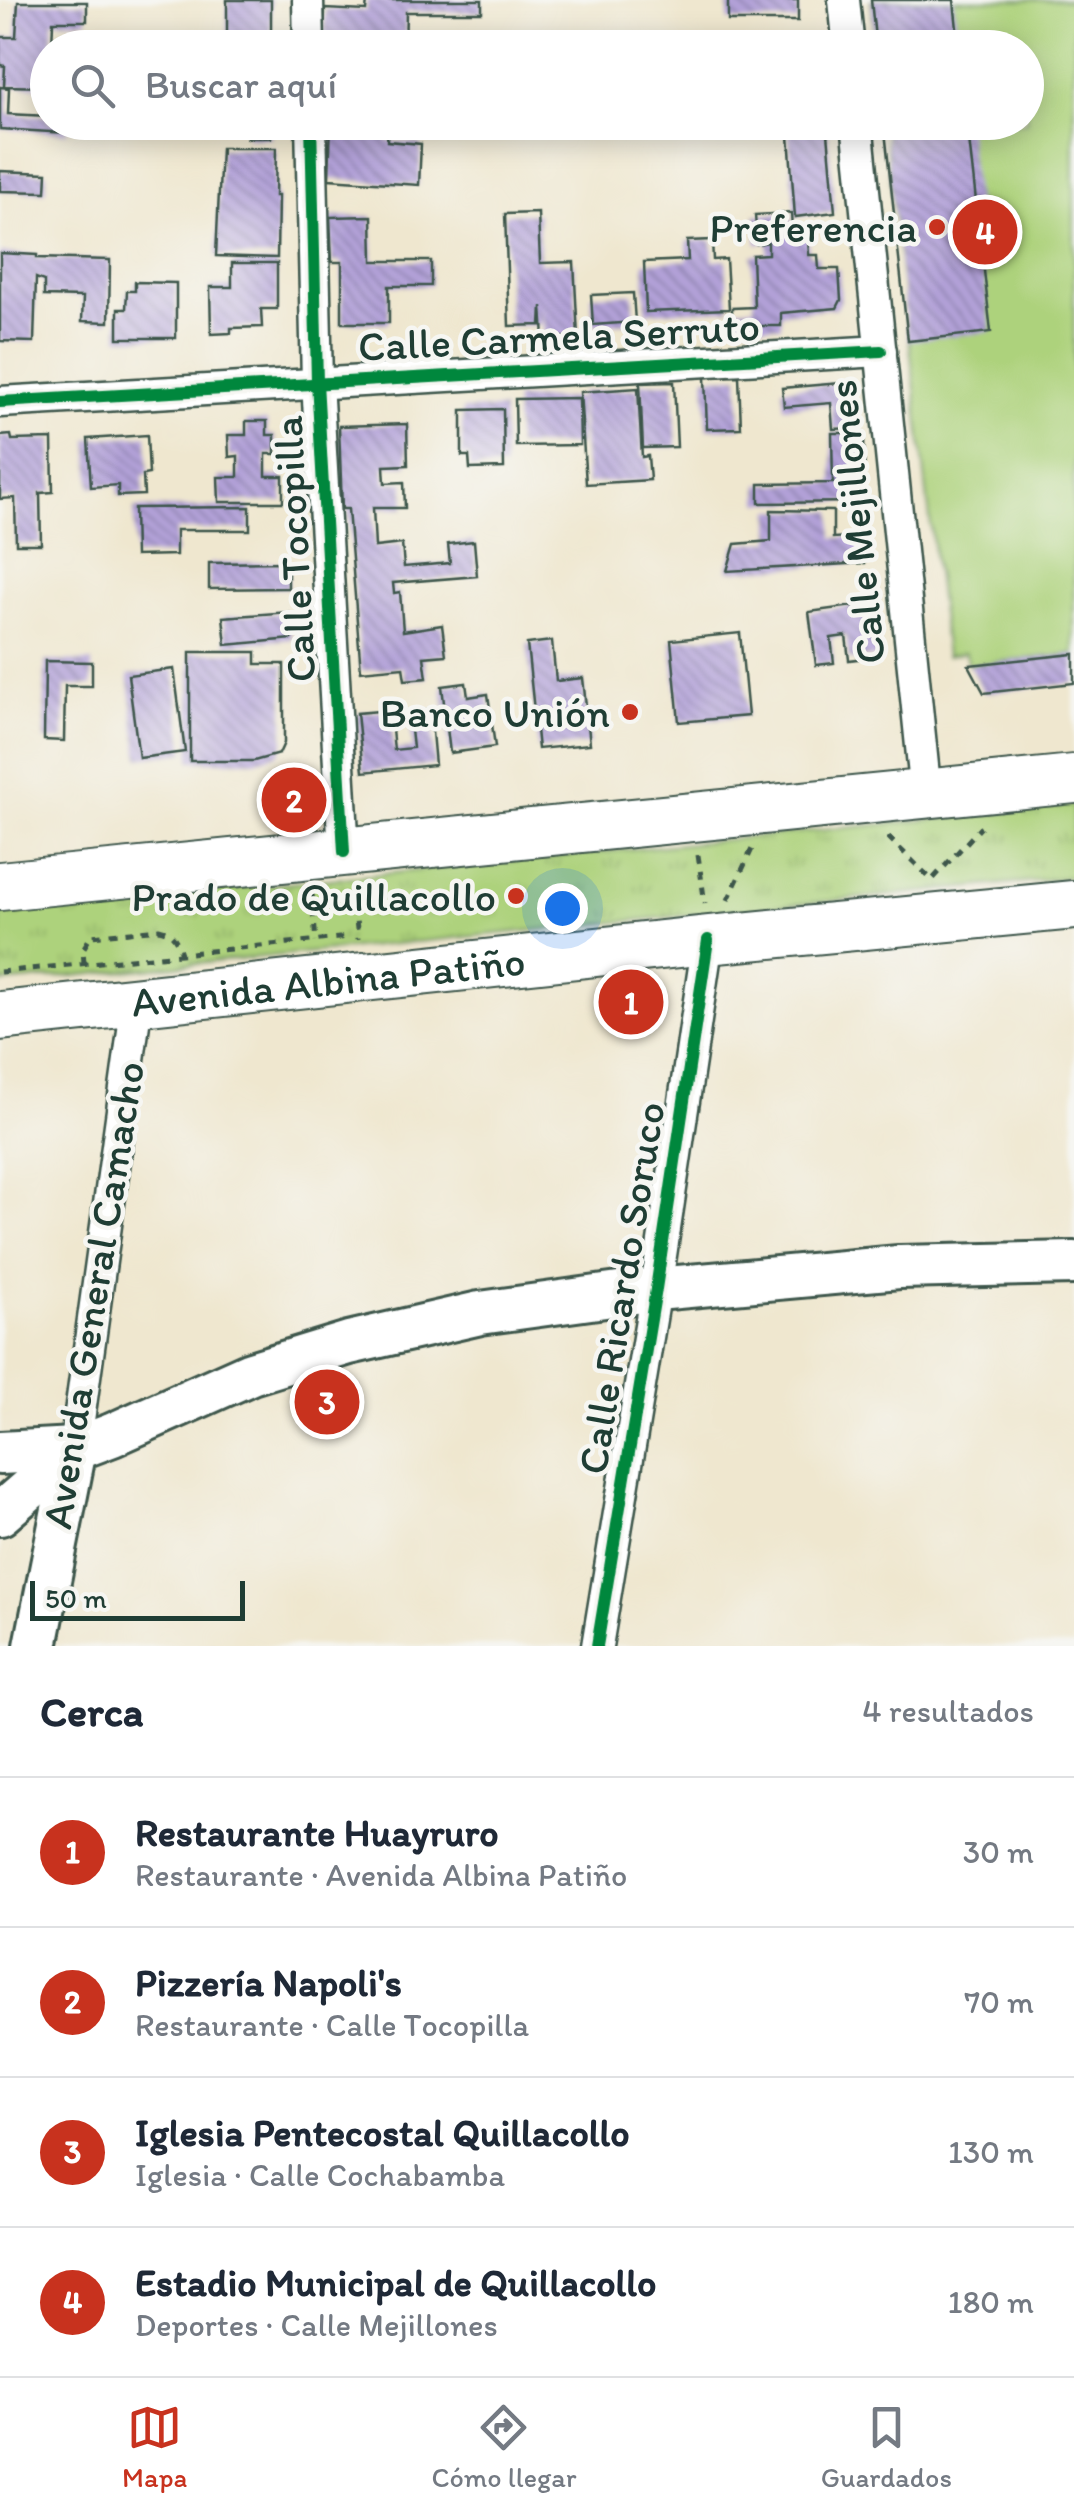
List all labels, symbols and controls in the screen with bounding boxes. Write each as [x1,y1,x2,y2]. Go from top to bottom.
search box [30,30,1044,140]
icon: search [65,58,120,113]
text: Buscar aquí [145,62,337,108]
pin: 4 [952,194,1018,270]
place label: Preferencia [709,202,917,253]
marker: Preferencia [926,216,948,238]
street label: Calle Carmela Serruto [357,300,761,372]
street label: Calle Mejillones [816,378,896,666]
street label: Calle Tocopilla [262,414,326,684]
place label: Banco Unión [380,687,610,738]
marker: Banco Unión [619,701,641,723]
pin: 2 [262,762,326,838]
place label: Prado de Quillacollo [131,871,496,922]
your location [537,883,588,934]
marker: Prado de Quillacollo [505,885,527,907]
street label: Avenida Albina Patiño [129,934,528,1027]
pin: 1 [598,964,664,1040]
street label: Avenida General Camacho [31,1058,155,1532]
street label: Calle Ricardo Soruco [566,1098,676,1478]
pin: 3 [294,1364,360,1440]
scale bar [30,1576,245,1620]
text: 50 m [45,1581,107,1615]
text: Cerca [40,1686,144,1737]
text: 4 resultados [862,1692,1034,1730]
text: Restaurante Huayruro [135,1810,499,1856]
text: 1 [65,1833,80,1871]
text: 30 m [963,1833,1034,1871]
text: Restaurante · Avenida Albina Patiño [135,1856,627,1894]
text: Pizzería Napoli's [135,1960,402,2006]
text: 2 [64,1983,81,2021]
text: 70 m [964,1983,1034,2021]
text: Restaurante · Calle Tocopilla [135,2006,529,2044]
text: Iglesia Pentecostal Quillacollo [135,2110,630,2156]
text: 3 [64,2133,81,2171]
text: 130 m [948,2133,1034,2171]
text: Iglesia · Calle Cochabamba [135,2156,505,2194]
text: Estadio Municipal de Quillacollo [135,2260,656,2306]
text: 4 [63,2283,82,2321]
text: 180 m [948,2283,1034,2321]
text: Deportes · Calle Mejillones [135,2306,498,2344]
tab: Mapa [122,2400,187,2494]
tab: Cómo llegar [431,2400,576,2494]
tab: Guardados [821,2400,952,2494]

